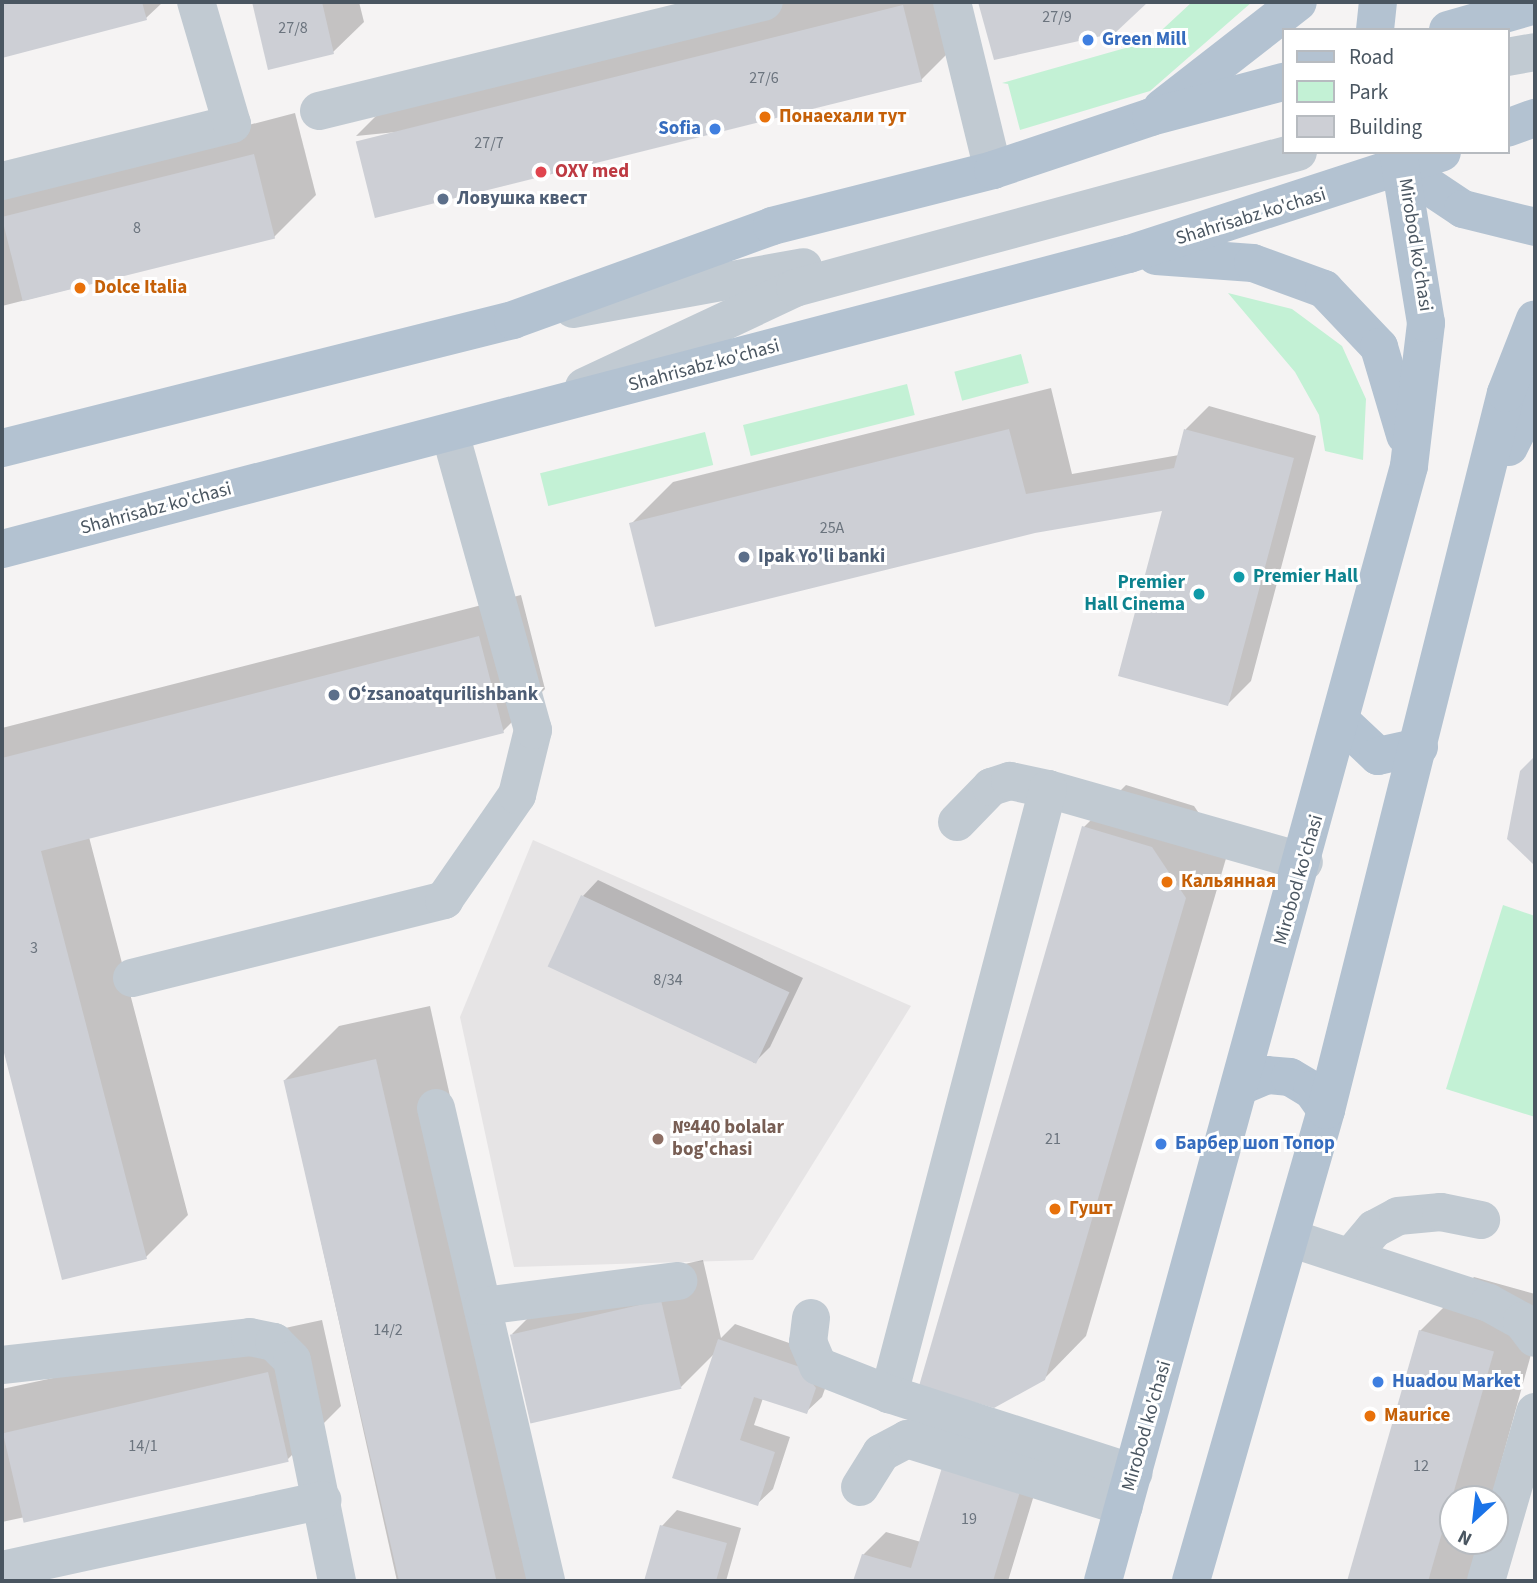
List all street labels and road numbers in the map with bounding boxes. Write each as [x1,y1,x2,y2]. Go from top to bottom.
street label: Mirobod ko'chasi [1393,177,1437,313]
street label: Shahrisabz ko'chasi [1173,183,1329,251]
street label: Shahrisabz ko'chasi [626,335,782,397]
street label: Shahrisabz ko'chasi [78,478,234,540]
street label: Mirobod ko'chasi [1269,812,1329,948]
street label: Mirobod ko'chasi [1117,1358,1177,1494]

